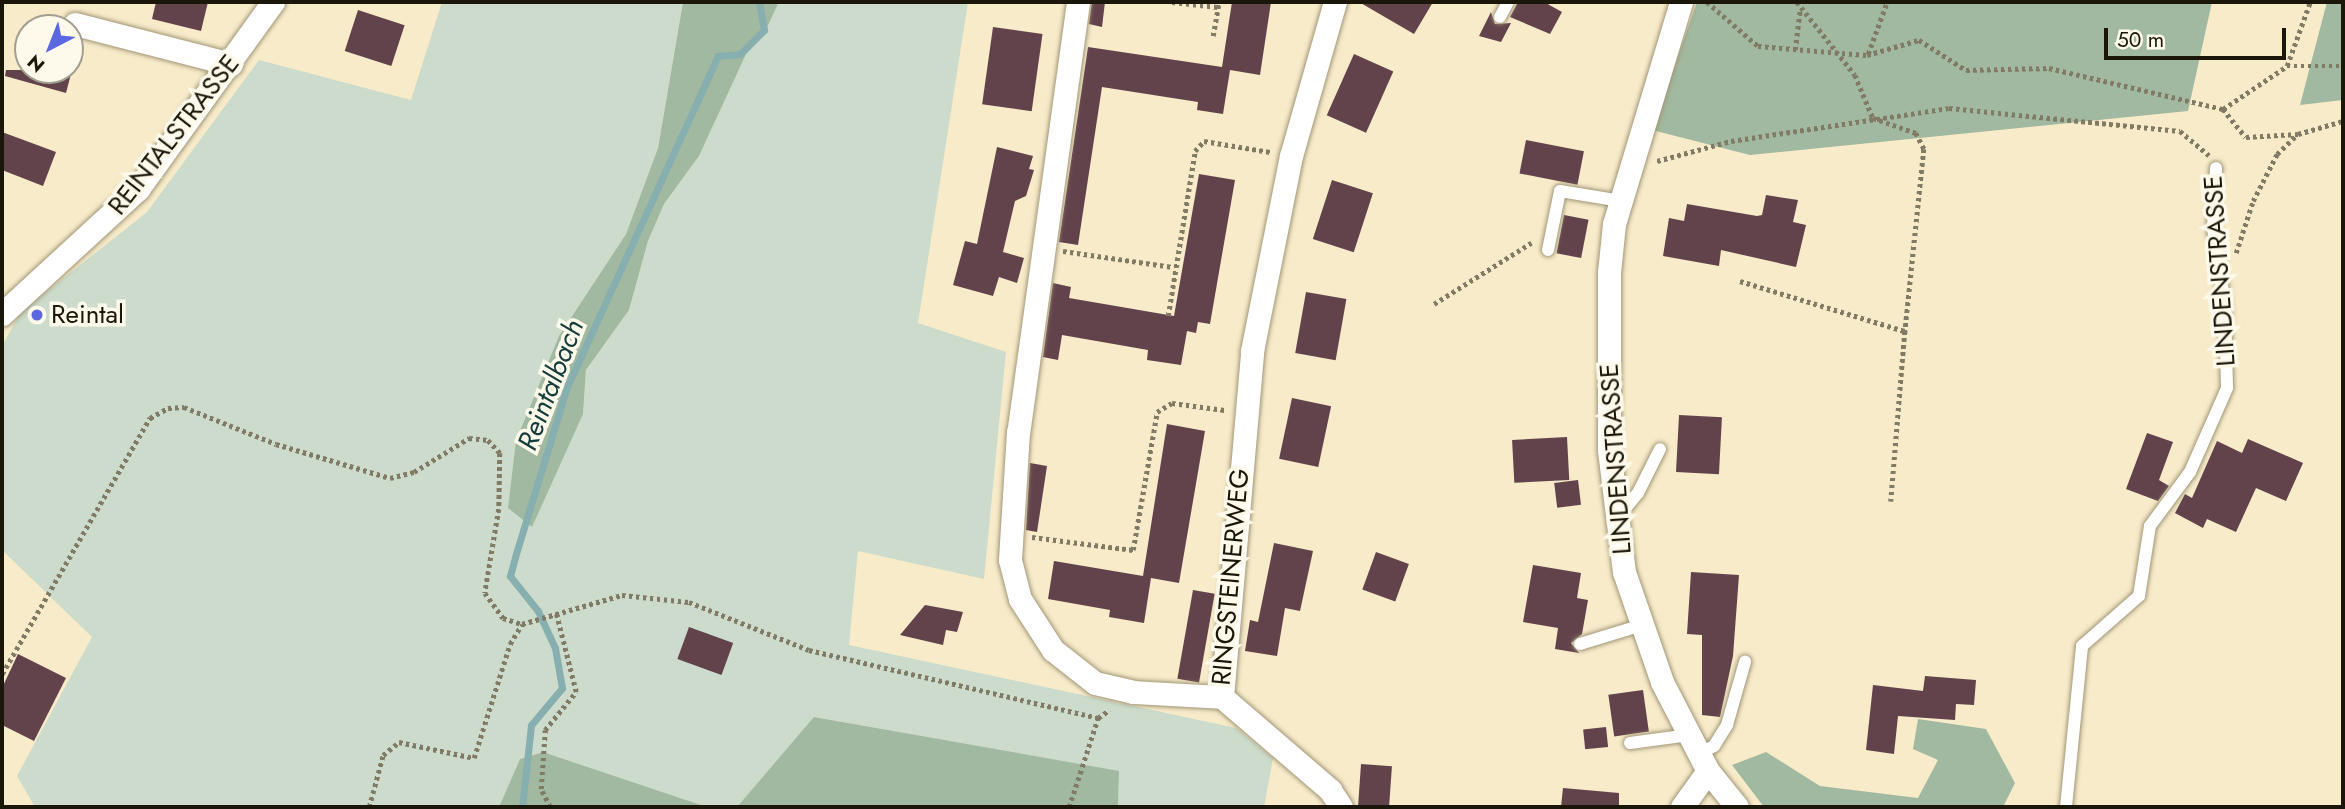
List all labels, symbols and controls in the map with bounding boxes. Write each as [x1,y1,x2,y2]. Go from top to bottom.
north arrow [14,14,84,84]
scale bar [2107,14,2289,58]
text: 50 m [2117,25,2164,55]
text: N [21,48,51,79]
street label: REINTALSTRASSE [102,49,246,221]
street label: LINDENSTRASSE [2198,175,2242,367]
place label: Reintal [51,299,124,331]
marker: Reintal [29,307,45,323]
water label: Reintalbach [511,315,591,455]
street label: LINDENSTRASSE [1594,363,1638,555]
street label: RINGSTEINERWEG [1206,467,1256,687]

